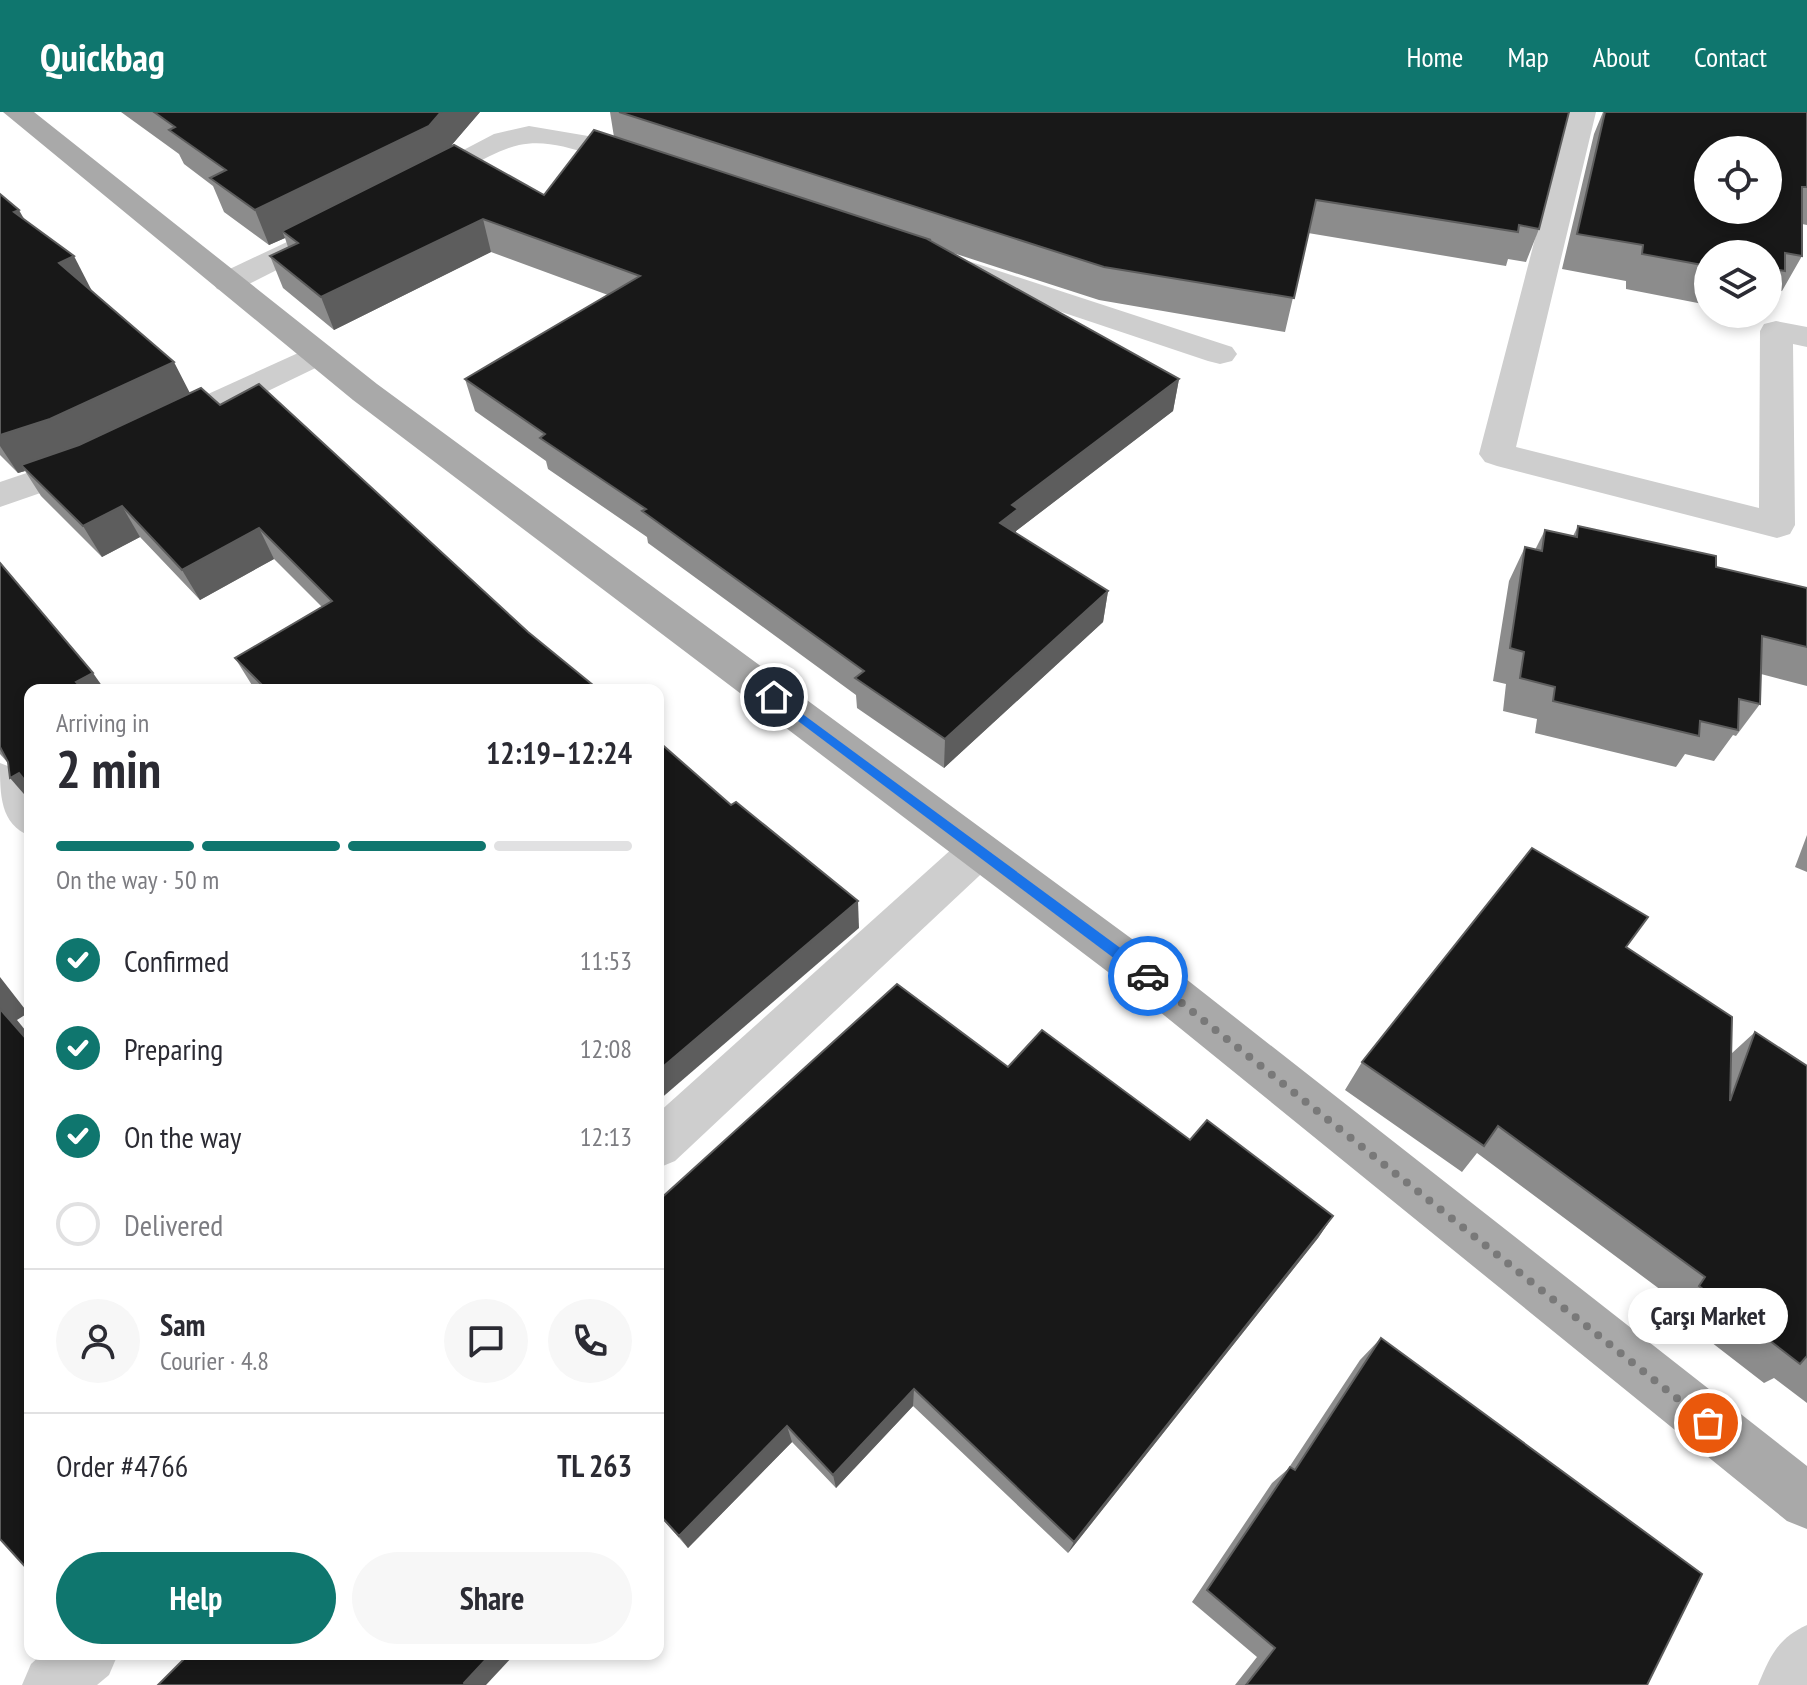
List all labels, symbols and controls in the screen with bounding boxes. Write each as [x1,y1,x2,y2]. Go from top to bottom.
text: Quickbag [40,32,165,81]
text: Home [1407,38,1463,75]
text: Map [1507,38,1549,75]
text: About [1593,38,1650,75]
text: Contact [1694,38,1767,75]
map controls [1694,136,1782,328]
button: locate [1694,136,1782,224]
button: layers [1694,240,1782,328]
pin [740,663,808,731]
icon: home [752,675,796,719]
text: Arriving in [56,706,149,739]
text: 12:19–12:24 [486,733,632,772]
text: 2 min [56,735,161,802]
text: On the way · 50 m [56,863,219,896]
courier [1108,936,1188,1016]
icon: check [56,938,100,982]
text: Confirmed [124,941,229,980]
text: 11:53 [580,944,632,977]
icon: car [1126,954,1170,998]
icon: check [56,1026,100,1070]
text: Preparing [124,1029,223,1068]
text: 12:08 [580,1032,632,1065]
icon: check [56,1114,100,1158]
text: On the way [124,1117,241,1156]
text: 12:13 [580,1120,632,1153]
text: Delivered [124,1205,223,1244]
callout: Çarşı Market [1628,1287,1788,1343]
button: person [56,1299,140,1383]
button: chat [444,1299,528,1383]
button: phone [548,1299,632,1383]
text: Çarşı Market [1650,1299,1766,1332]
text: Sam [160,1305,205,1344]
text: Courier · 4.8 [160,1344,269,1377]
pin [1674,1389,1742,1457]
icon: bag [1686,1401,1730,1445]
text: Order #4766 [56,1446,188,1485]
text: TL 263 [557,1446,632,1485]
button: Help [56,1552,336,1644]
button: Share [352,1552,632,1644]

